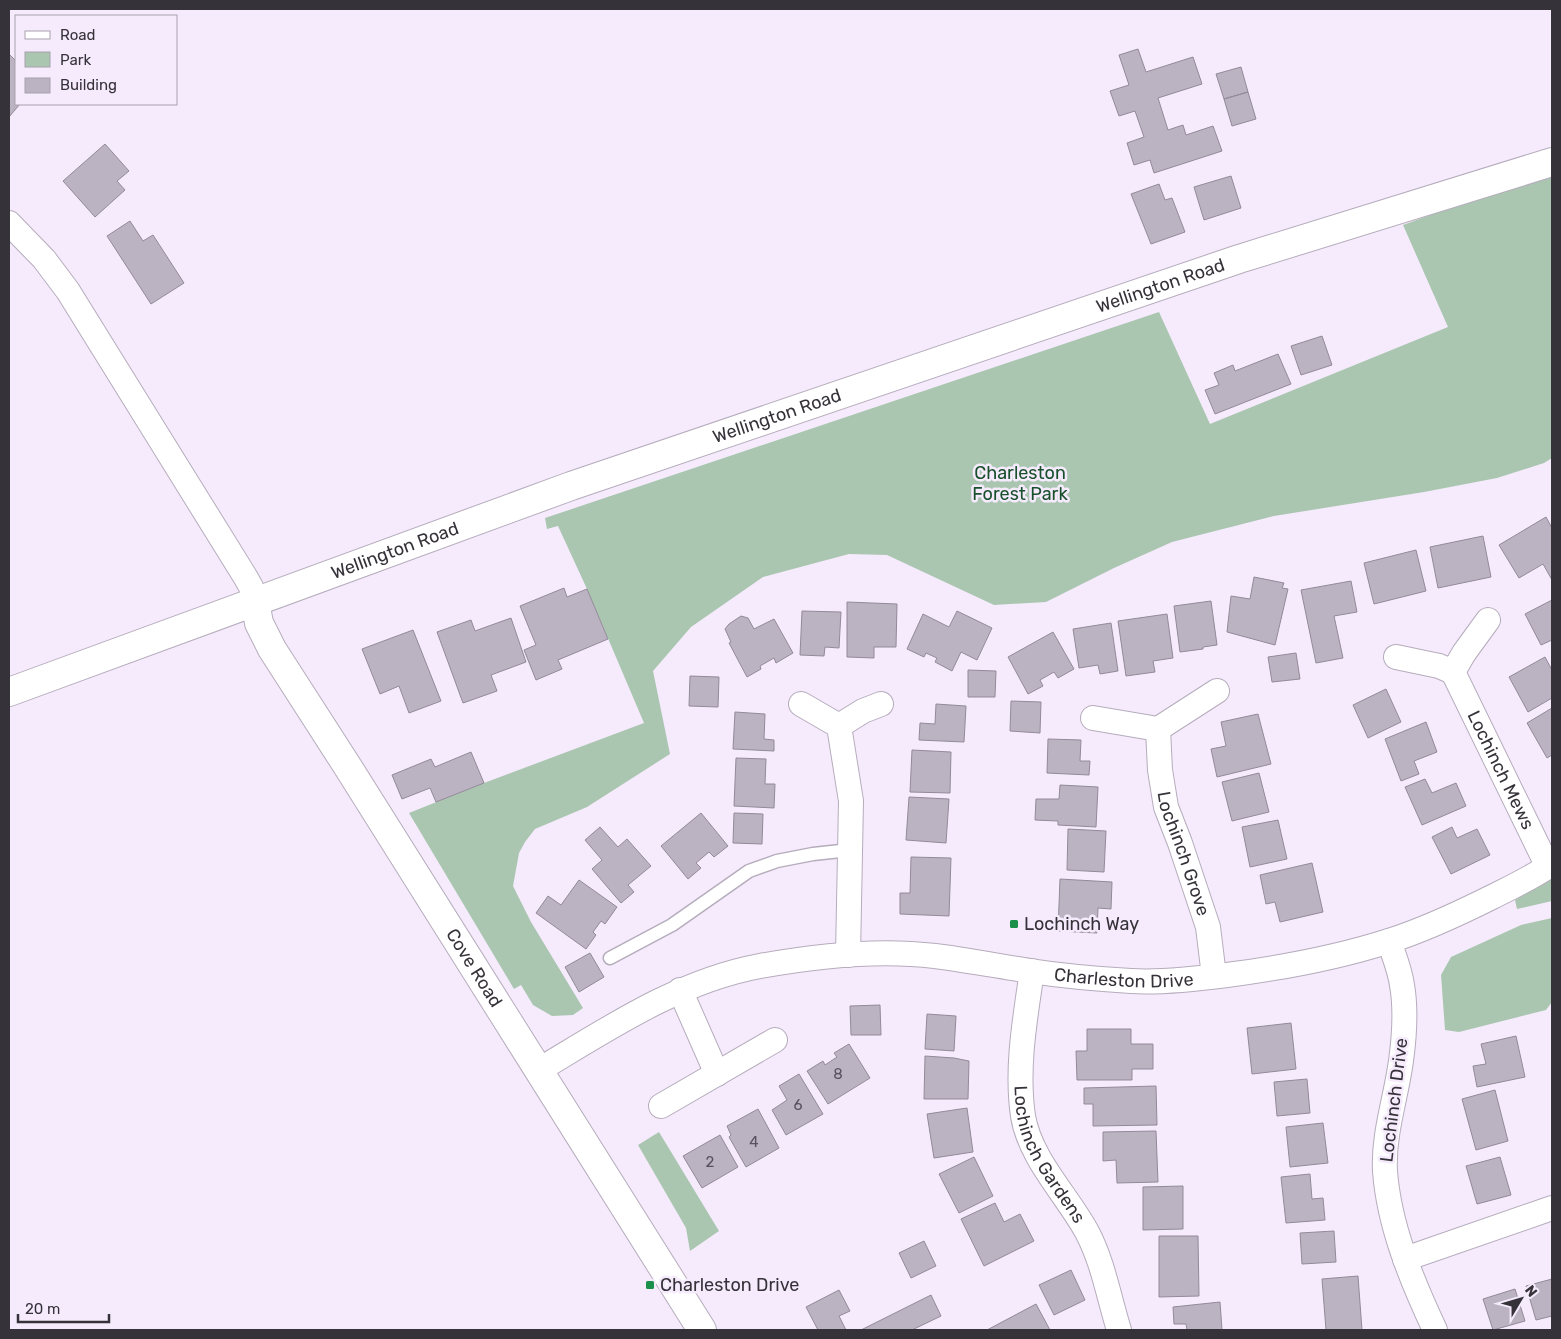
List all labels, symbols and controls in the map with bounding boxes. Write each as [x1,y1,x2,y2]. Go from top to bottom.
legend [15,15,178,105]
text: Road [60,26,96,44]
text: Park [60,51,91,69]
text: Building [60,76,117,94]
street label: Wellington Road [1093,254,1227,318]
street label: Wellington Road [710,384,844,448]
park label: Charleston Forest Park [972,462,1068,505]
street label: Wellington Road [328,517,462,584]
street label: Lochinch Mews [1463,707,1539,833]
street label: Lochinch Grove [1153,790,1214,919]
place label: Lochinch Way [1024,913,1139,935]
marker: Lochinch Way [1008,918,1020,930]
street label: Cove Road [441,924,507,1011]
street label: Charleston Drive [1053,963,1195,993]
street label: Lochinch Drive [1375,1037,1413,1163]
house number: 8 [833,1065,843,1083]
street label: Lochinch Gardens [1010,1085,1090,1227]
house number: 6 [793,1096,803,1114]
house number: 4 [749,1133,759,1151]
house number: 2 [706,1153,715,1171]
place label: Charleston Drive [660,1274,799,1296]
north arrow [1496,1274,1546,1324]
marker: Charleston Drive [644,1279,656,1291]
text: N [1521,1282,1541,1301]
scale bar [18,1292,109,1324]
text: 20 m [25,1300,60,1318]

